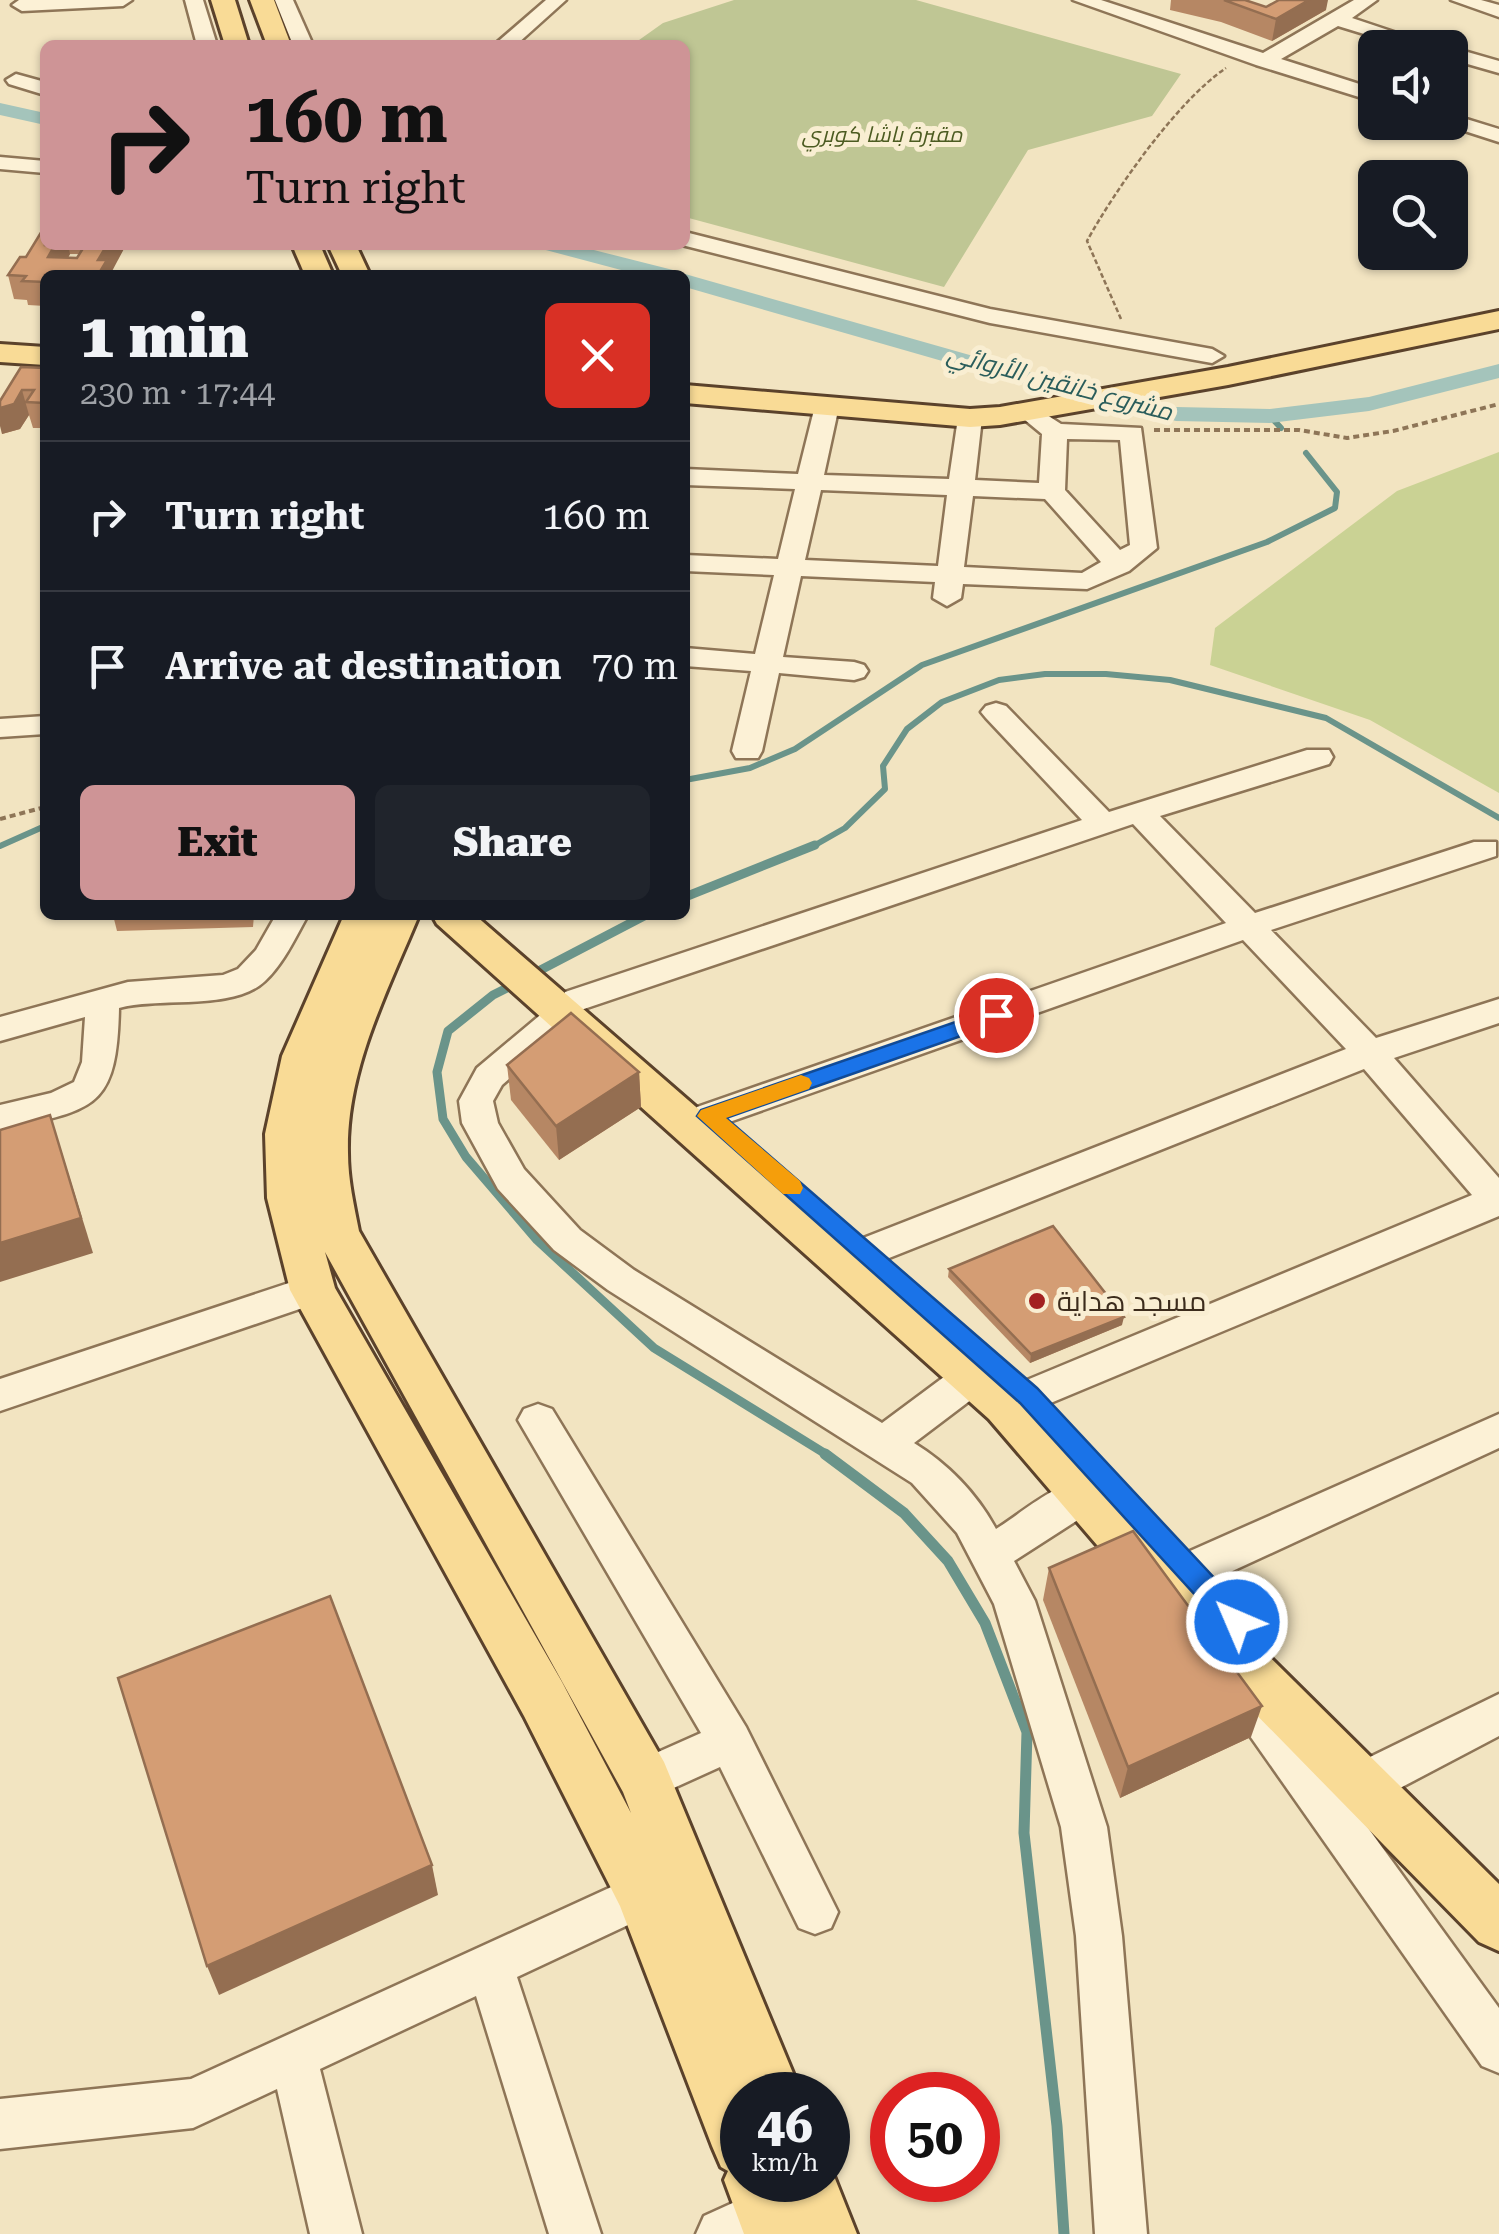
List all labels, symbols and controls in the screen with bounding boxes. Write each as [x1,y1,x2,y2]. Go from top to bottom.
map controls [1358,30,1468,270]
button: sound [1358,30,1468,140]
text: 160 m [245,77,448,159]
icon: right [80,80,210,210]
park label: مقبرة باشا كوبري [802,122,963,152]
button: search [1358,160,1468,270]
text: Turn right [245,161,466,214]
text: 1 min [80,301,249,372]
button: close [545,303,650,408]
water label: مشروع خانقين الأروائي [943,338,1177,432]
text: 230 m · 17:44 [80,374,275,412]
icon: right [80,489,135,544]
text: Turn right [165,494,364,538]
text: 160 m [542,494,650,538]
icon: arrive [80,639,135,694]
text: Arrive at destination [165,644,561,688]
text: 70 m [591,644,678,688]
button: Exit [80,785,355,900]
button: Share [375,785,650,900]
pin [954,973,1039,1058]
icon: arrive [969,988,1024,1043]
place label: مسجد هداية [1057,1285,1206,1318]
marker: مسجد هداية [1026,1290,1048,1312]
position arrow [1185,1570,1289,1674]
speed limit sign: 50 [870,2072,1000,2202]
text: 46 [757,2096,813,2154]
text: km/h [752,2148,818,2177]

